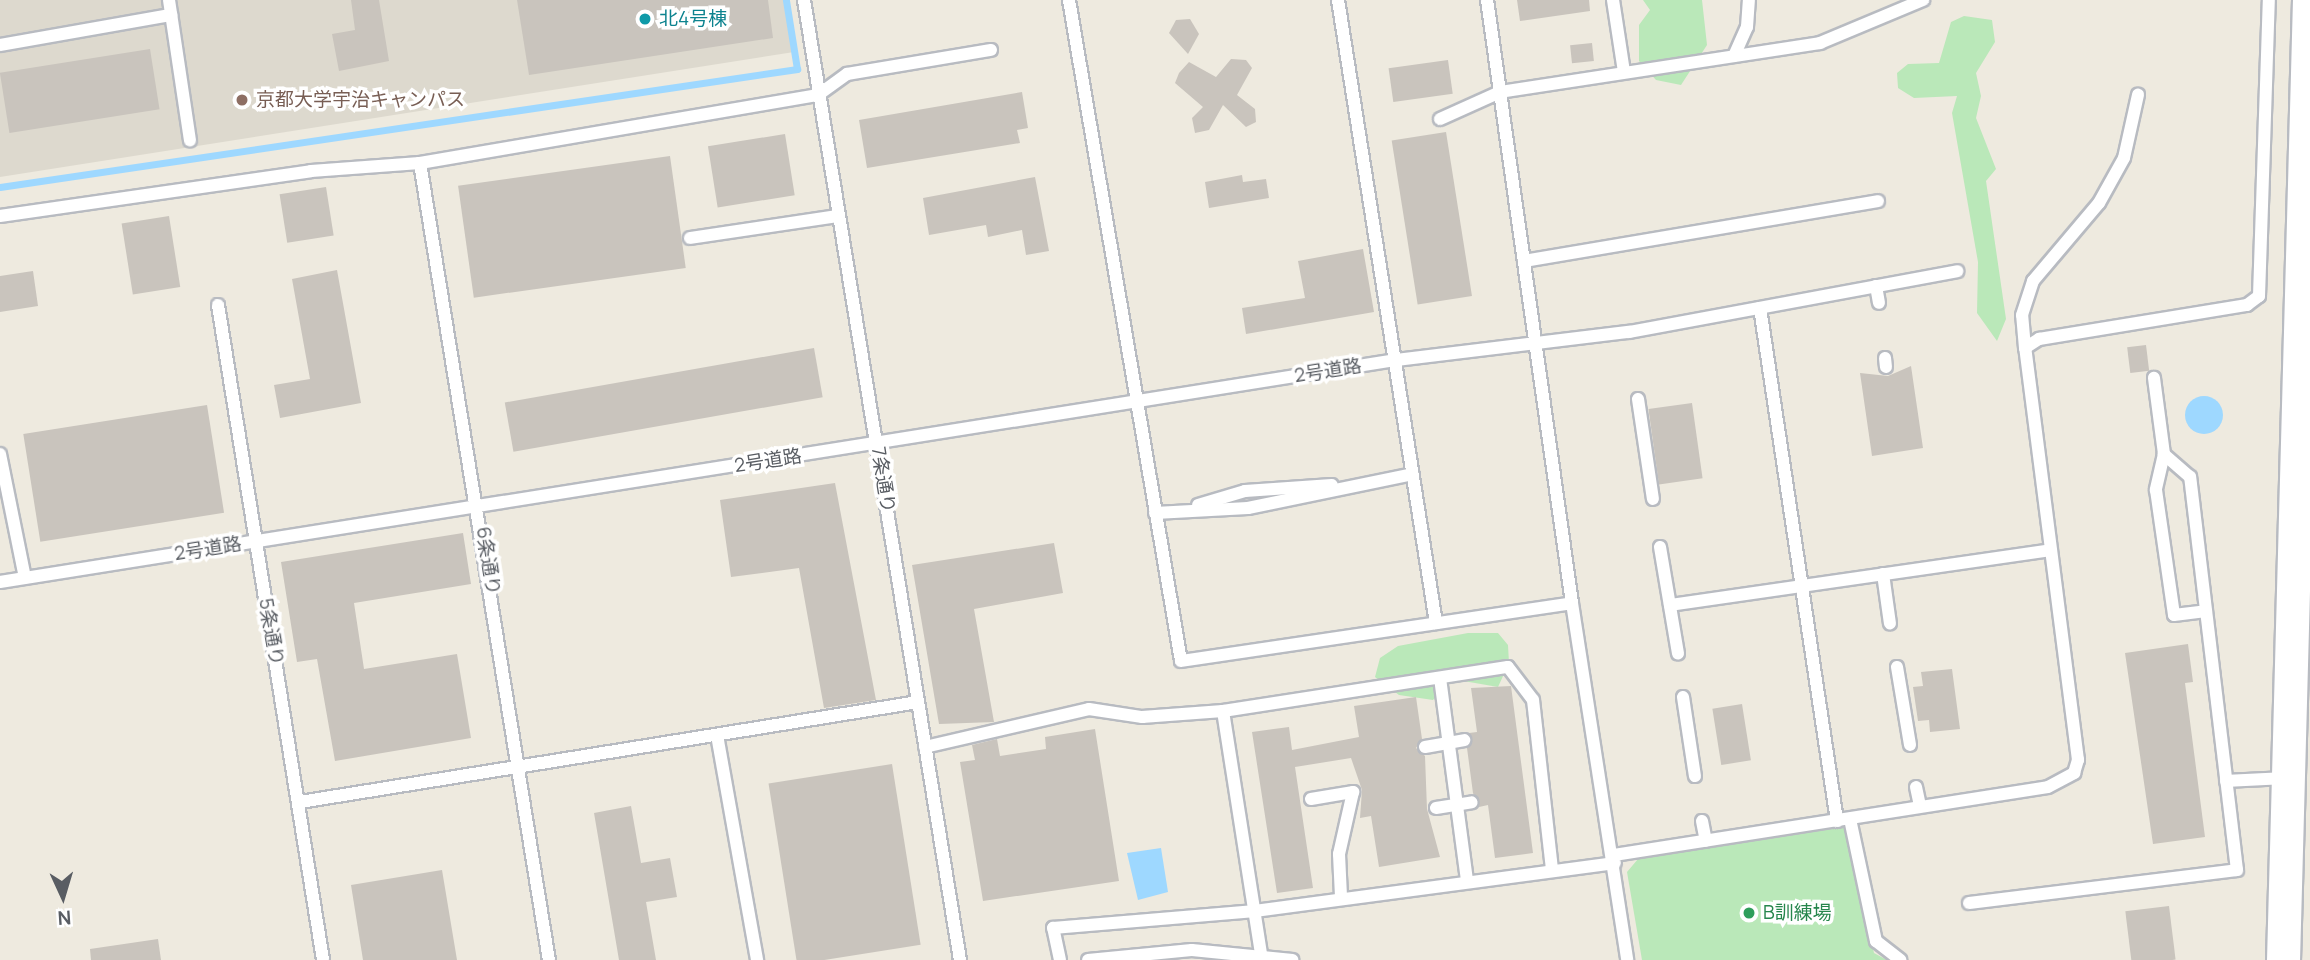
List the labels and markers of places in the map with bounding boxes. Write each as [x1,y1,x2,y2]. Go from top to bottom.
place label: 北4号棟 [659,8,727,30]
marker: 北4号棟 [637,11,653,27]
place label: 京都大学宇治キャンパス [256,89,465,111]
marker: 京都大学宇治キャンパス [234,92,250,108]
place label: B訓練場 [1763,902,1832,924]
marker: B訓練場 [1741,905,1757,921]

